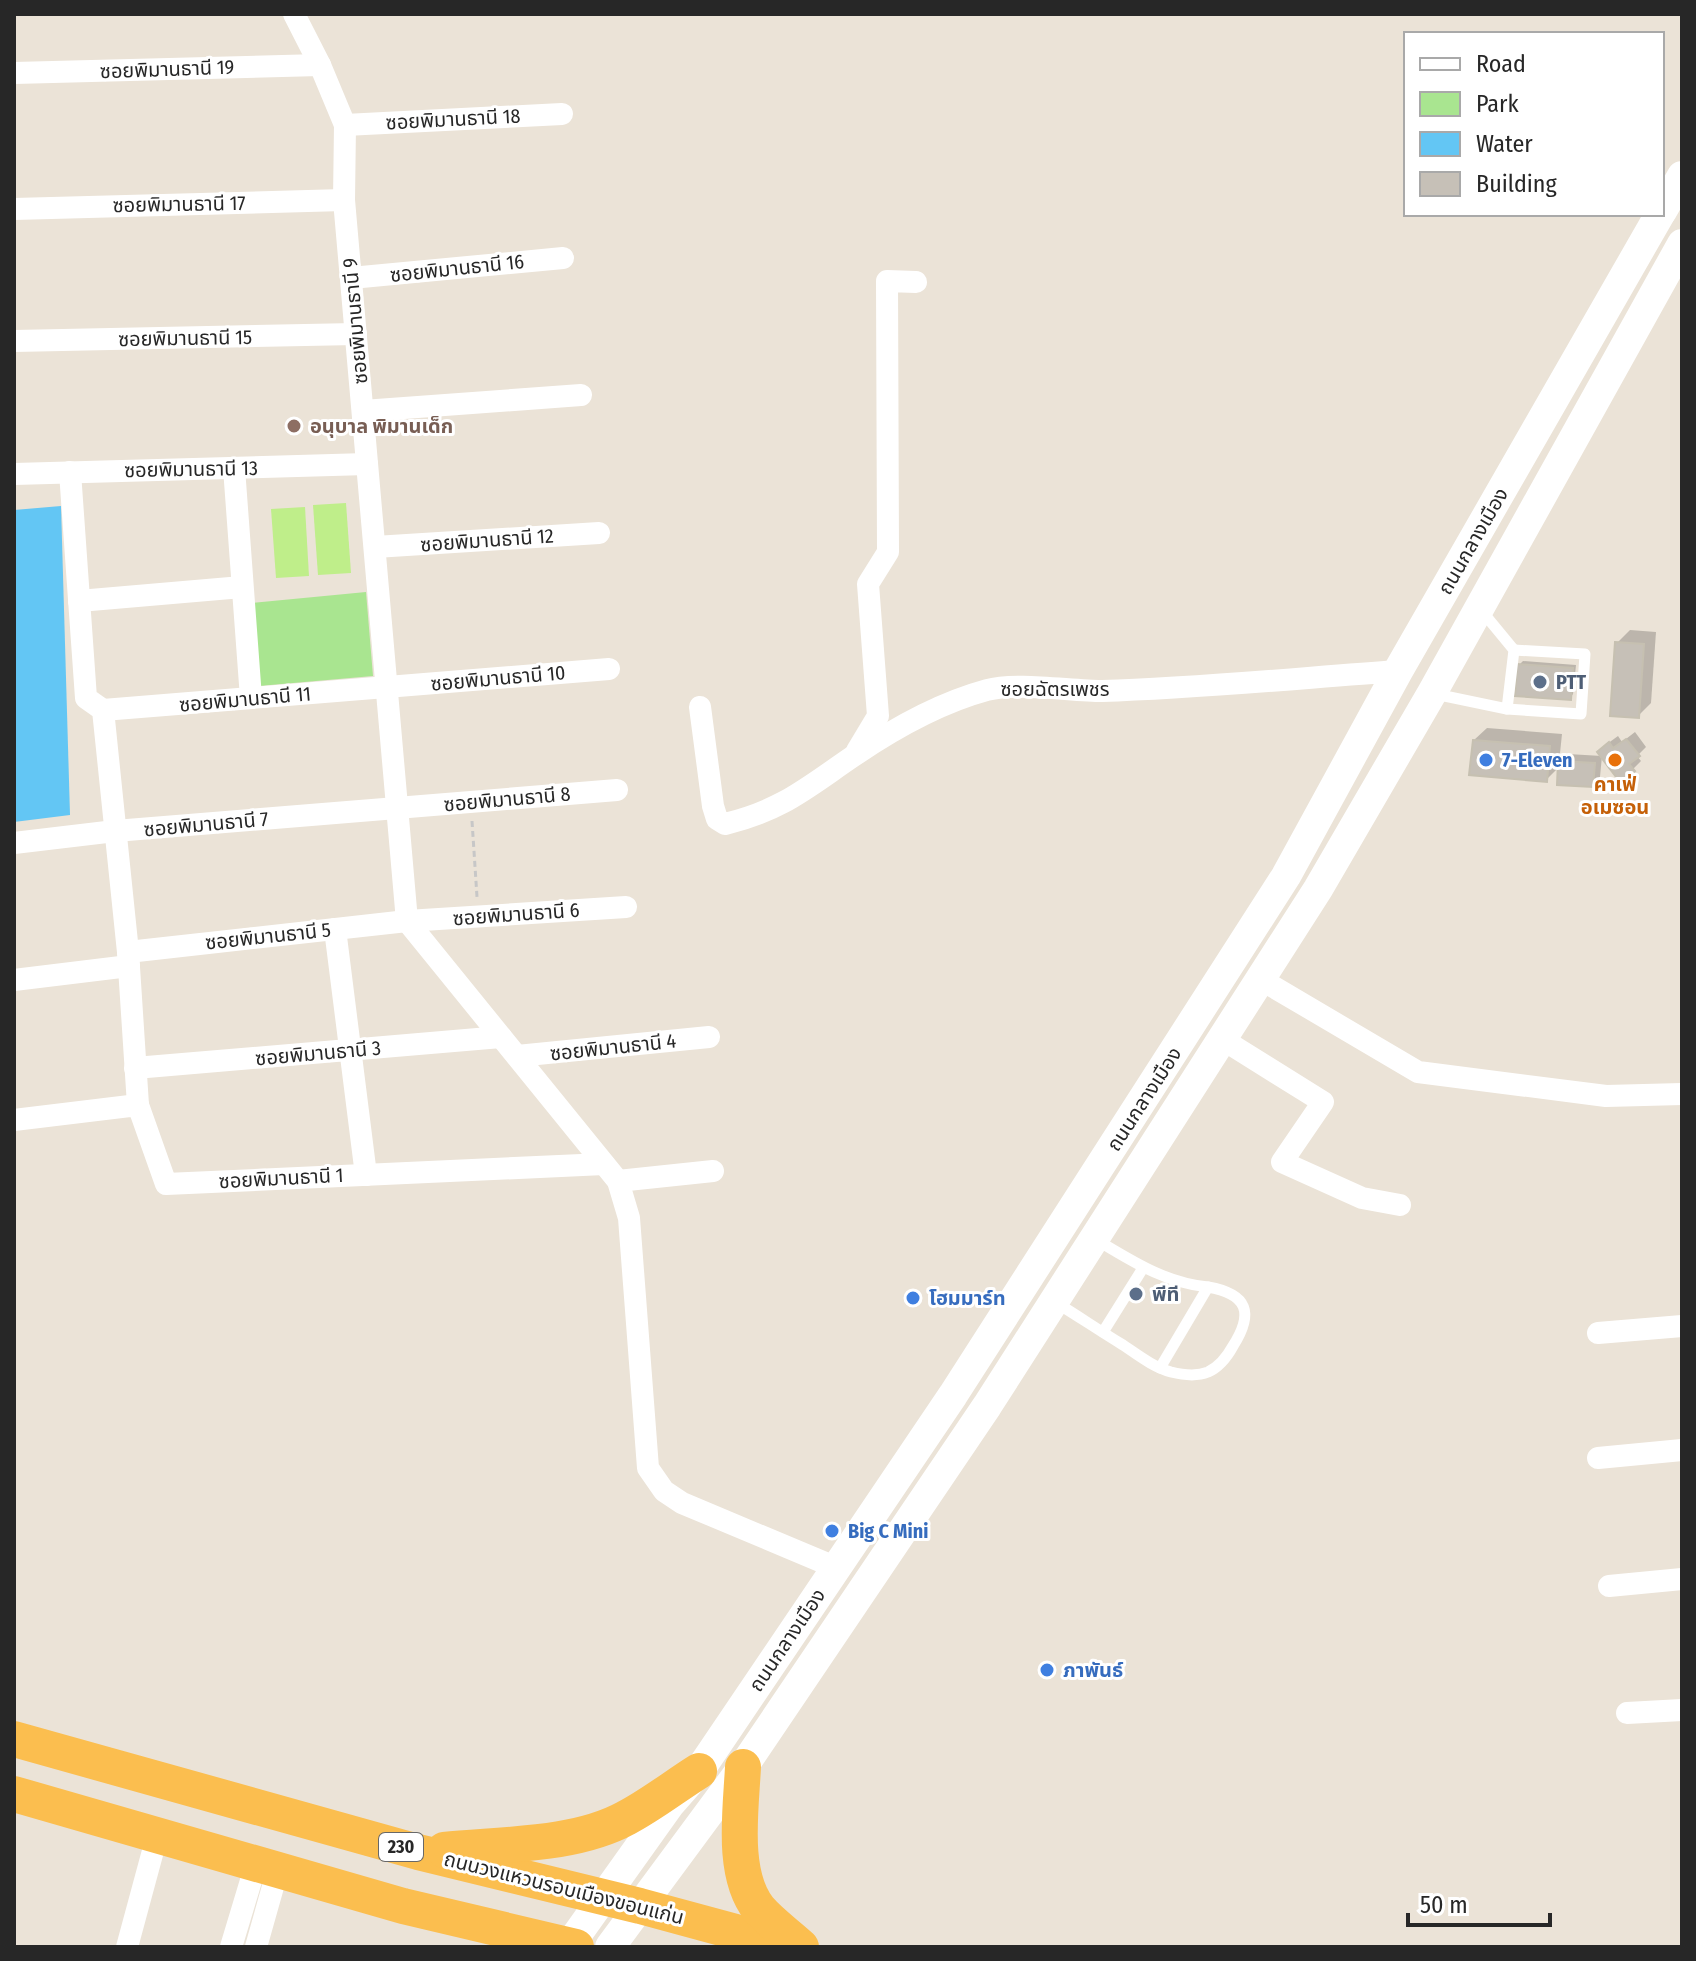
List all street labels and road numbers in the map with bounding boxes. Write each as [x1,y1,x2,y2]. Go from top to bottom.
street label: ซอยพิมานธานี 19 [99,55,235,83]
street label: ซอยพิมานธานี 18 [385,103,521,135]
street label: ซอยพิมานธานี 17 [112,191,246,217]
street label: ซอยพิมานธานี 16 [389,249,525,287]
street label: ซอยพิมานธานี 9 [338,257,372,385]
street label: ซอยพิมานธานี 15 [118,325,252,351]
street label: ซอยพิมานธานี 13 [124,456,258,482]
street label: ถนนกลางเมือง [1433,483,1513,599]
street label: ซอยพิมานธานี 12 [420,523,555,557]
street label: ซอยพิมานธานี 10 [430,660,566,696]
street label: ซอยฉัตรเพชร [1000,677,1110,701]
street label: ซอยพิมานธานี 11 [178,681,312,717]
street label: ซอยพิมานธานี 8 [443,782,571,816]
street label: ซอยพิมานธานี 7 [143,807,269,841]
street label: ซอยพิมานธานี 6 [452,898,580,930]
street label: ซอยพิมานธานี 5 [204,917,332,955]
street label: ซอยพิมานธานี 4 [549,1028,678,1066]
street label: ซอยพิมานธานี 3 [254,1036,382,1070]
street label: ถนนกลางเมือง [1101,1042,1187,1156]
street label: ซอยพิมานธานี 1 [218,1163,344,1193]
street label: ถนนกลางเมือง [744,1584,830,1696]
road number: 230 [379,1833,423,1861]
street label: ถนนวงแหวนรอบเมืองขอนแก่น [442,1847,686,1929]

